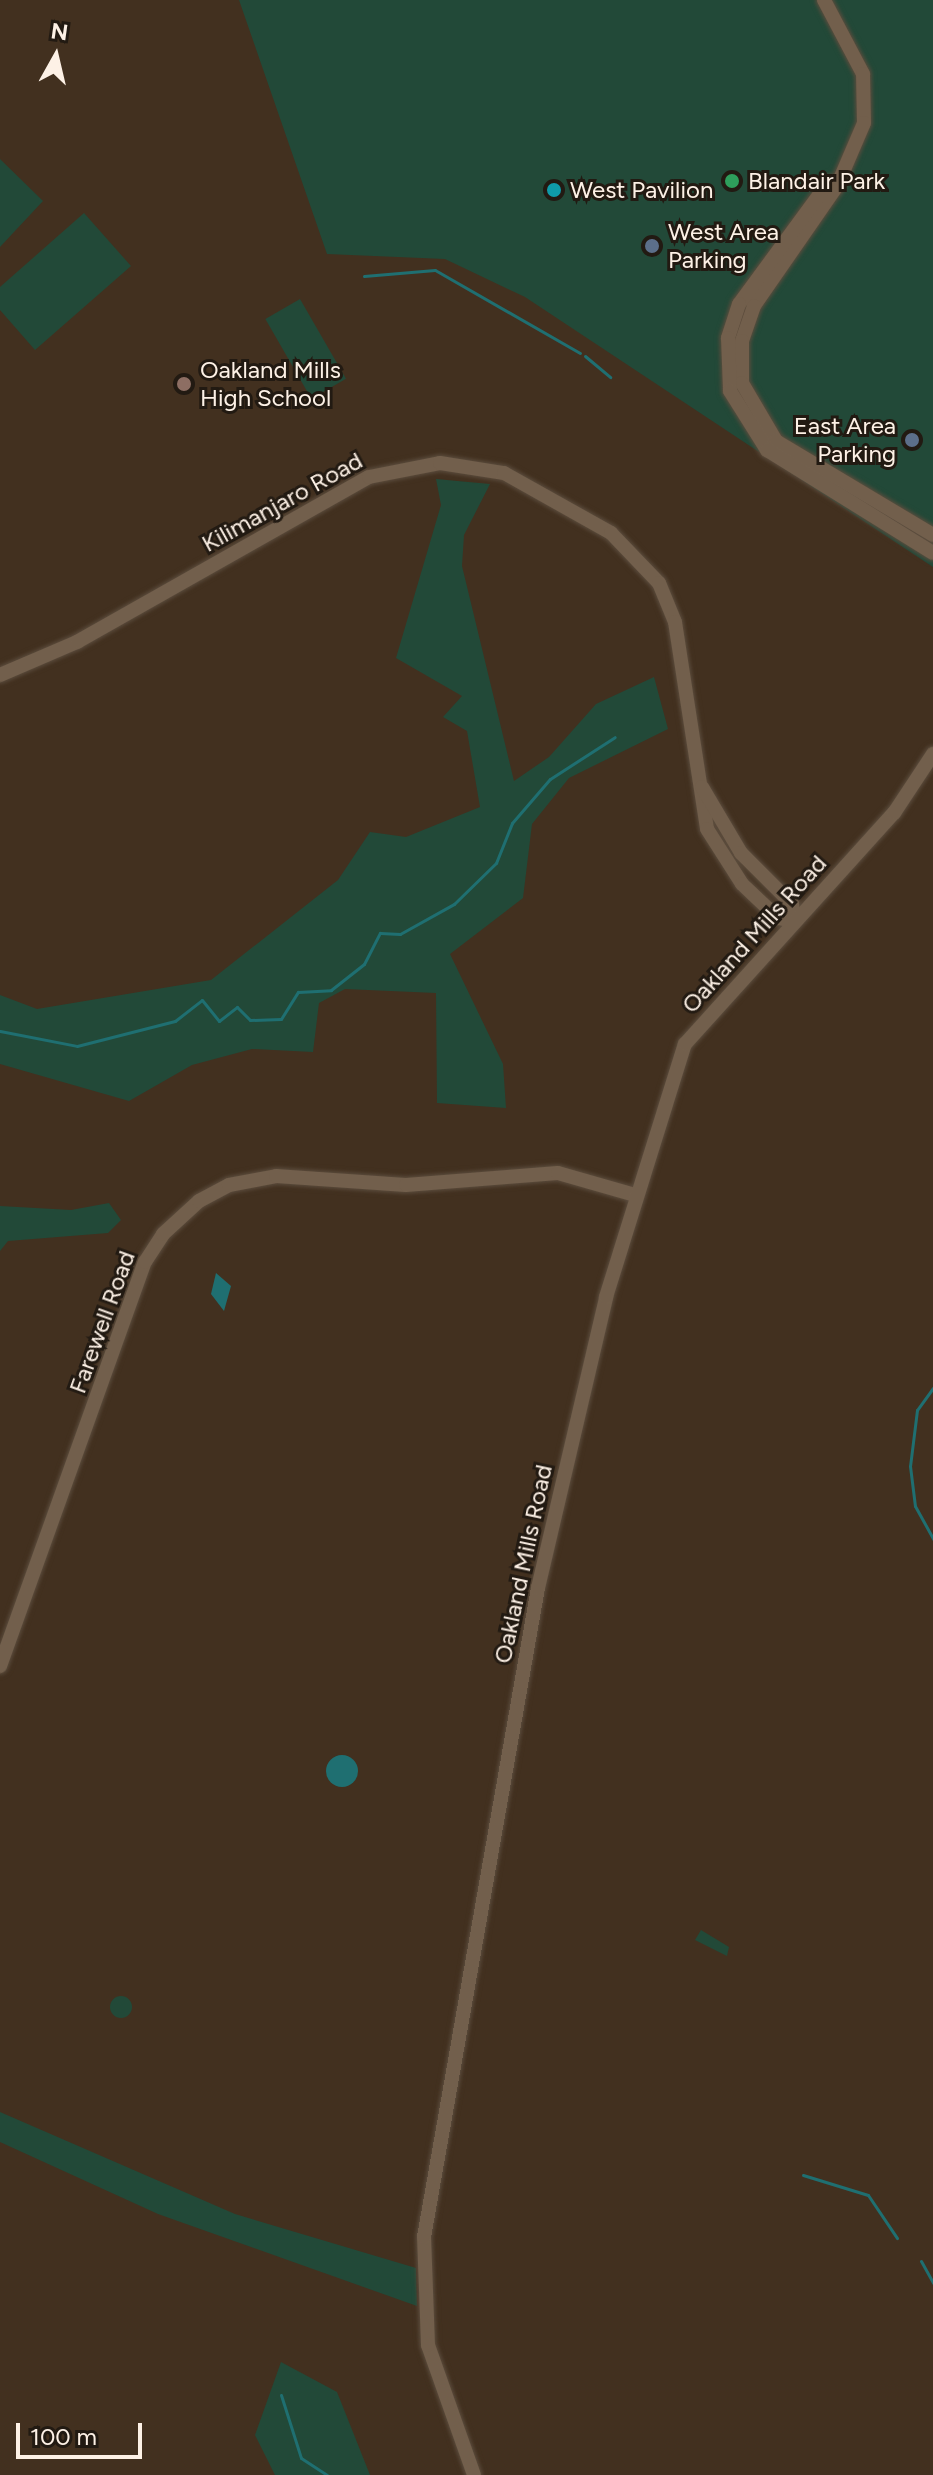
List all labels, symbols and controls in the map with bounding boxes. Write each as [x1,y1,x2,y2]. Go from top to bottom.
north arrow [16,16,96,96]
text: N [49,17,70,46]
place label: Blandair Park [748,167,885,195]
marker: Blandair Park [723,172,741,190]
place label: West Pavilion [570,176,713,204]
marker: West Pavilion [545,181,563,199]
place label: West Area Parking [668,218,779,274]
marker: West Area Parking [643,237,661,255]
place label: Oakland Mills High School [200,356,341,412]
marker: Oakland Mills High School [175,375,193,393]
place label: East Area Parking [794,412,896,468]
marker: East Area Parking [903,431,921,449]
street label: Kilimanjaro Road [197,446,367,558]
street label: Oakland Mills Road [676,849,832,1019]
street label: Farewell Road [63,1247,141,1397]
street label: Oakland Mills Road [488,1462,558,1666]
scale bar [20,2407,146,2457]
text: 100 m [30,2422,97,2451]

